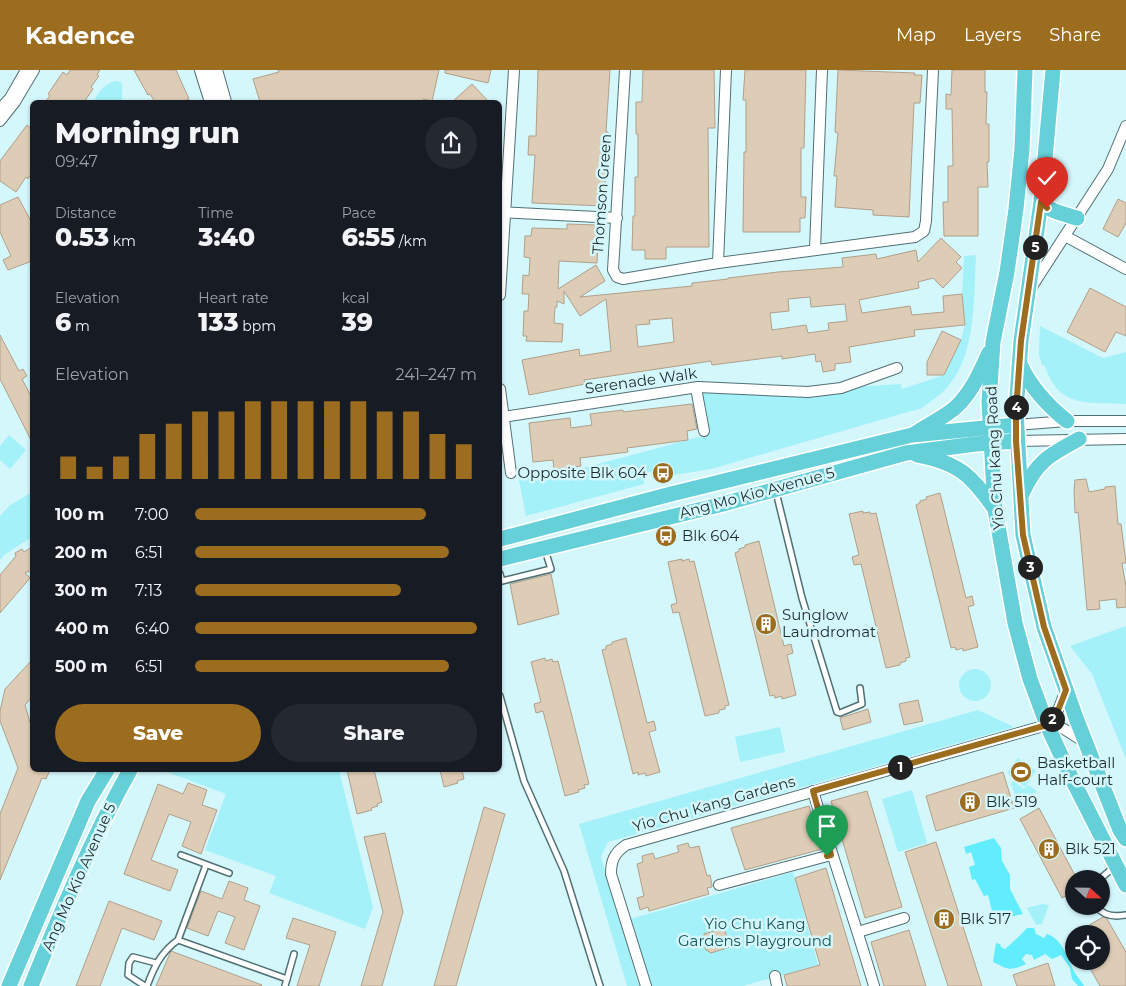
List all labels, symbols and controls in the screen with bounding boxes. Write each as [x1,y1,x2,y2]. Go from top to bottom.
text: Kadence [25,21,135,50]
text: Map [896,24,936,46]
text: Layers [964,24,1021,46]
text: Share [1049,24,1101,46]
text: Morning run [55,116,240,150]
button: share [425,117,477,169]
street label: Thomson Green [588,133,615,255]
text: 09:47 [55,152,98,171]
pin [1026,157,1068,208]
icon: check [1033,164,1061,192]
text: Distance [55,204,117,222]
text: Time [198,204,233,222]
text: Pace [342,204,376,222]
text: 0.53 [55,222,109,252]
text: 3:40 [198,222,255,252]
text: 6:55 [342,222,395,252]
text: km [109,232,136,250]
text: /km [395,232,427,250]
pin: 5 [1022,234,1048,260]
text: 5 [1031,238,1040,256]
text: Elevation [55,289,120,307]
text: Heart rate [198,289,269,307]
text: kcal [342,289,370,307]
text: 6 [55,307,71,337]
text: 133 [198,307,238,337]
text: 39 [342,307,373,337]
text: m [71,317,90,335]
text: bpm [238,317,276,335]
street label: Serenade Walk [584,363,698,398]
text: Elevation [55,365,129,384]
text: 241–247 m [395,365,477,384]
street label: Yio Chu Kang Road [981,385,1008,531]
pin: 4 [1004,394,1028,420]
text: 4 [1012,398,1021,416]
bus stop icon: Opposite Blk 604 [651,461,675,485]
place label: Opposite Blk 604 [517,463,647,482]
street label: Ang Mo Kio Avenue 5 [677,463,837,522]
text: 100 m [55,505,104,524]
text: 7:00 [135,505,169,524]
bus stop icon: Blk 604 [654,524,678,548]
place label: Blk 604 [682,526,739,545]
text: 200 m [55,543,107,562]
text: 6:51 [135,543,163,562]
pin: 3 [1018,554,1042,580]
text: 3 [1026,558,1035,576]
text: 300 m [55,581,108,600]
text: 7:13 [135,581,162,600]
place label: Sunglow Laundromat [782,605,876,641]
building icon: Sunglow Laundromat [754,612,778,636]
text: 400 m [55,619,109,638]
text: 6:40 [135,619,169,638]
text: 500 m [55,657,108,676]
text: 6:51 [135,657,163,676]
button: Save [55,704,261,762]
button: Share [271,704,477,762]
pin: 2 [1040,706,1064,732]
text: 2 [1048,710,1057,728]
place label: Basketball Half-court [1037,753,1115,789]
pin: 1 [888,754,912,780]
text: 1 [898,758,903,776]
sports icon: Basketball Half-court [1009,760,1033,784]
street label: Yio Chu Kang Gardens [630,771,797,836]
building icon: Blk 519 [958,790,982,814]
place label: Blk 519 [986,792,1037,811]
street label: Ang Mo Kio Avenue 5 [37,800,120,954]
pin [806,805,848,856]
icon: arrive [813,812,841,840]
building icon: Blk 521 [1037,837,1061,861]
place label: Blk 521 [1065,839,1116,858]
north arrow [1065,870,1110,915]
map controls [1065,870,1110,970]
building icon: Blk 517 [932,907,956,931]
place label: Blk 517 [960,909,1011,928]
park label: Yio Chu Kang Gardens Playground [678,914,832,950]
button: locate [1065,925,1110,970]

